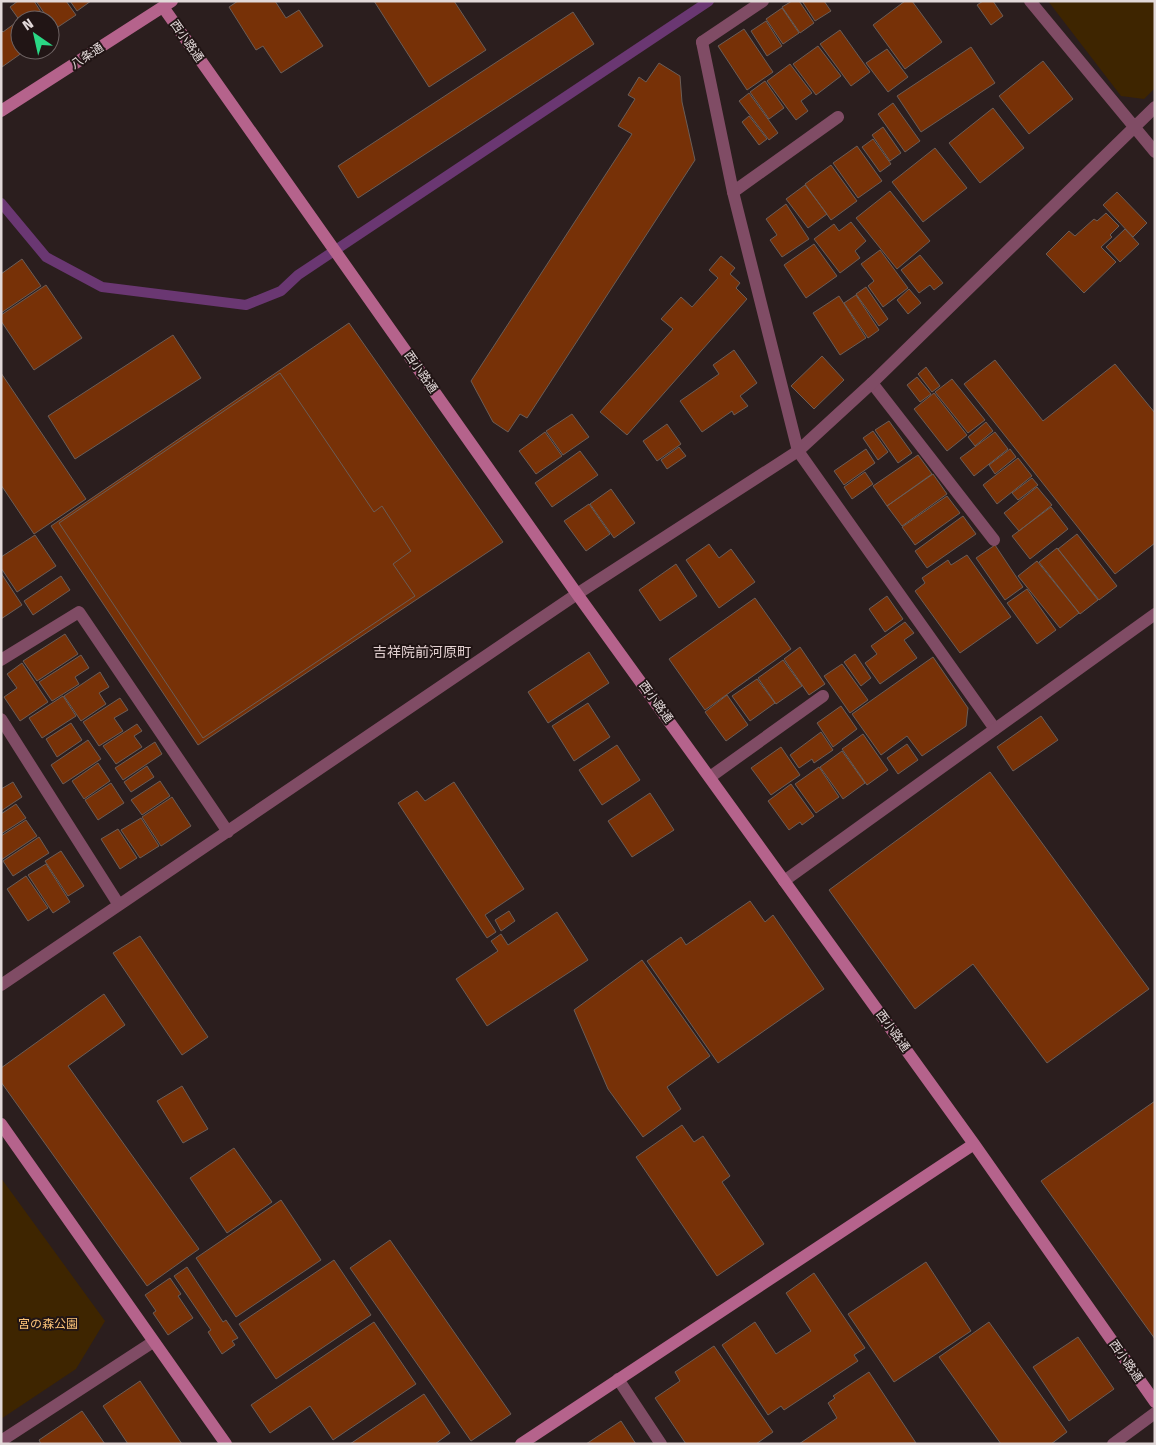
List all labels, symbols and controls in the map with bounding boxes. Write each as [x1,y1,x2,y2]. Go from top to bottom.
north arrow [10,10,60,60]
text: N [19,15,37,34]
street label: 西小路通 [167,17,207,65]
street label: 八条通 [68,40,106,72]
street label: 西小路通 [401,348,441,396]
district label: 吉祥院前河原町 [373,644,471,661]
street label: 西小路通 [636,678,676,726]
street label: 西小路通 [873,1007,913,1055]
park label: 宮の森公園 [18,1317,78,1331]
street label: 西小路通 [1106,1337,1146,1385]

